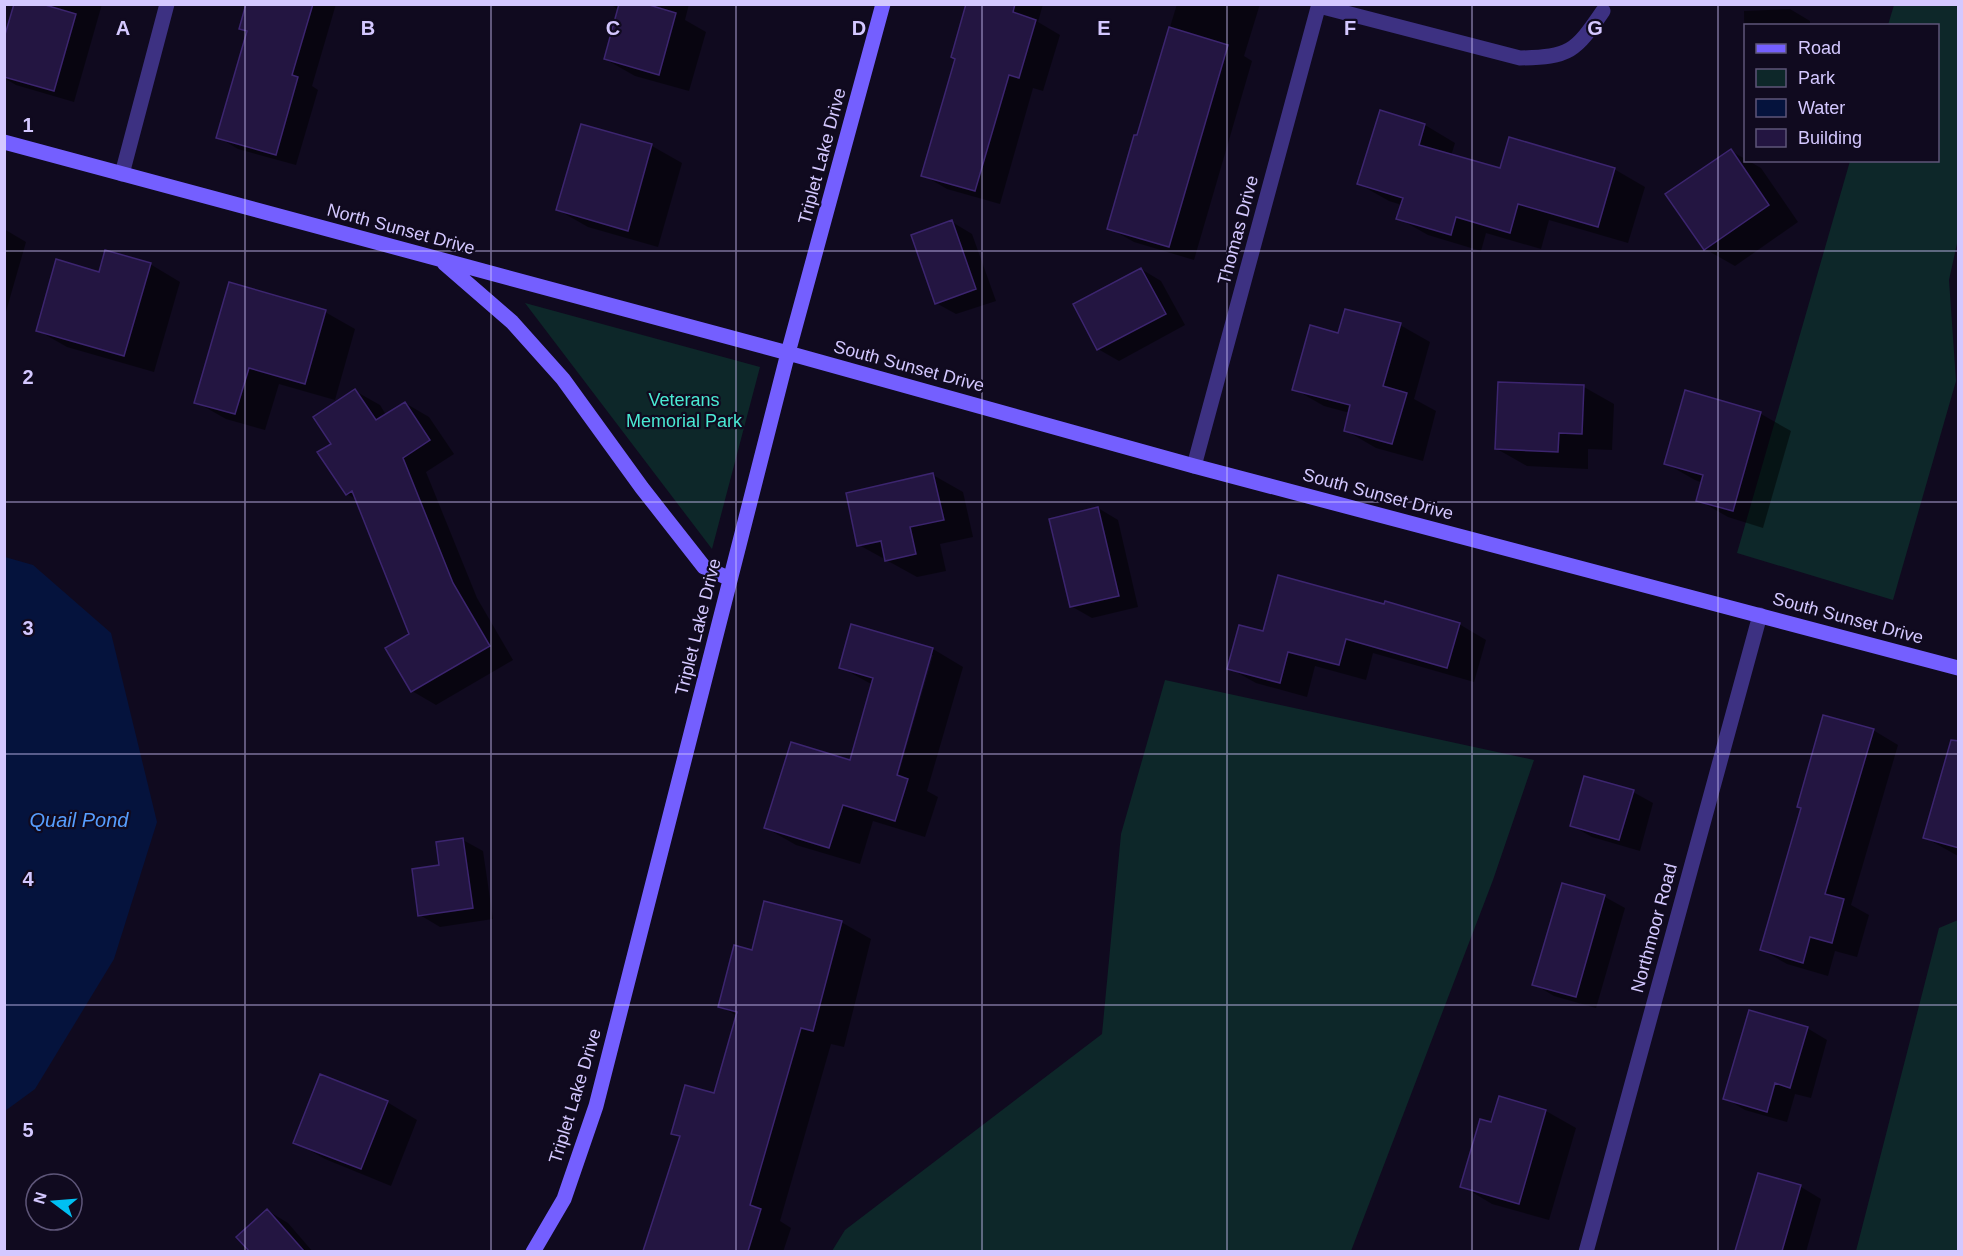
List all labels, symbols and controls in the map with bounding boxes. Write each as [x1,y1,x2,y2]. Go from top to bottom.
text: A [116,17,130,39]
text: B [361,17,375,39]
text: C [606,17,620,39]
text: D [852,17,866,39]
text: E [1097,17,1111,39]
text: F [1344,17,1356,39]
text: G [1587,17,1603,39]
legend [1744,24,1939,162]
text: Road [1798,38,1841,58]
text: Park [1798,68,1836,88]
street label: Triplet Lake Drive [794,86,850,226]
text: Water [1798,98,1845,118]
text: 1 [22,114,34,136]
text: Building [1798,128,1862,148]
street label: Thomas Drive [1214,173,1262,287]
street label: North Sunset Drive [325,200,477,258]
street label: South Sunset Drive [832,336,986,396]
text: 2 [22,366,34,388]
park label: Veterans Memorial Park [626,390,743,431]
street label: South Sunset Drive [1301,464,1455,524]
street label: Triplet Lake Drive [671,556,725,698]
street label: South Sunset Drive [1771,588,1925,648]
text: 3 [22,617,34,639]
water label: Quail Pond [30,809,129,831]
street label: Northmoor Road [1627,861,1681,995]
text: 4 [22,868,34,890]
street label: Triplet Lake Drive [545,1026,605,1166]
text: 5 [22,1119,34,1141]
north arrow [24,1172,84,1232]
text: N [30,1190,50,1206]

